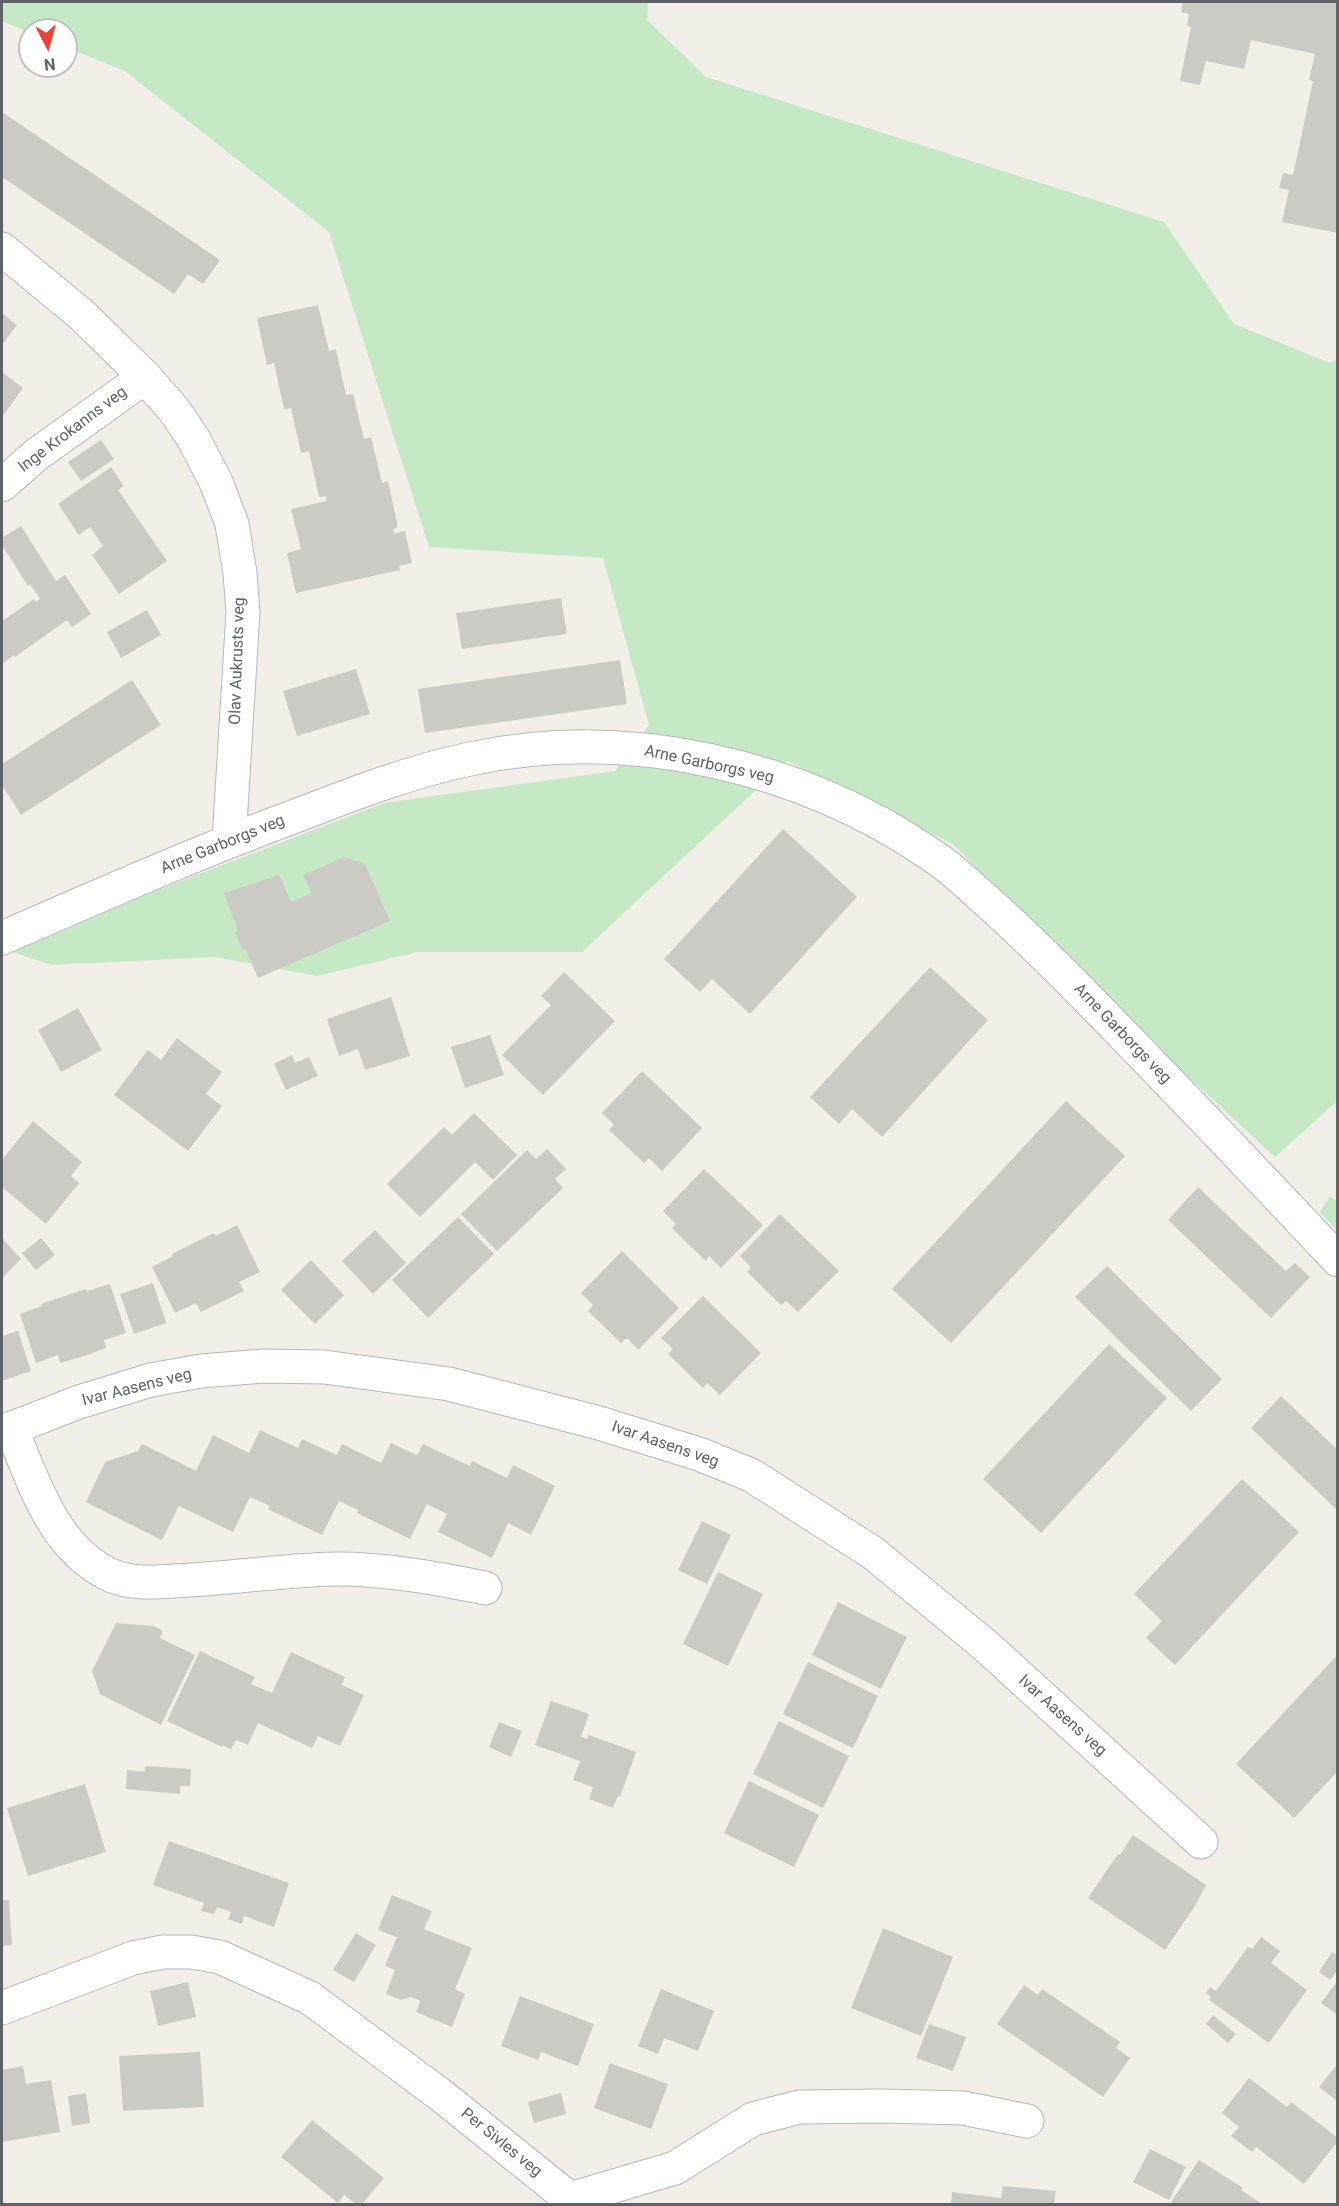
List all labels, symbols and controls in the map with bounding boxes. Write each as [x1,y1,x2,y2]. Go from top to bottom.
north arrow [18,18,78,78]
text: N [43,54,56,74]
street label: Inge Krokanns veg [15,383,131,477]
street label: Olav Aukrusts veg [226,597,250,725]
street label: Arne Garborgs veg [643,742,775,788]
street label: Arne Garborgs veg [158,811,288,879]
street label: Arne Garborgs veg [1069,980,1175,1088]
street label: Ivar Aasens veg [80,1365,194,1411]
street label: Ivar Aasens veg [609,1418,721,1472]
street label: Ivar Aasens veg [1014,1671,1110,1761]
street label: Per Sivles veg [457,2104,545,2182]

